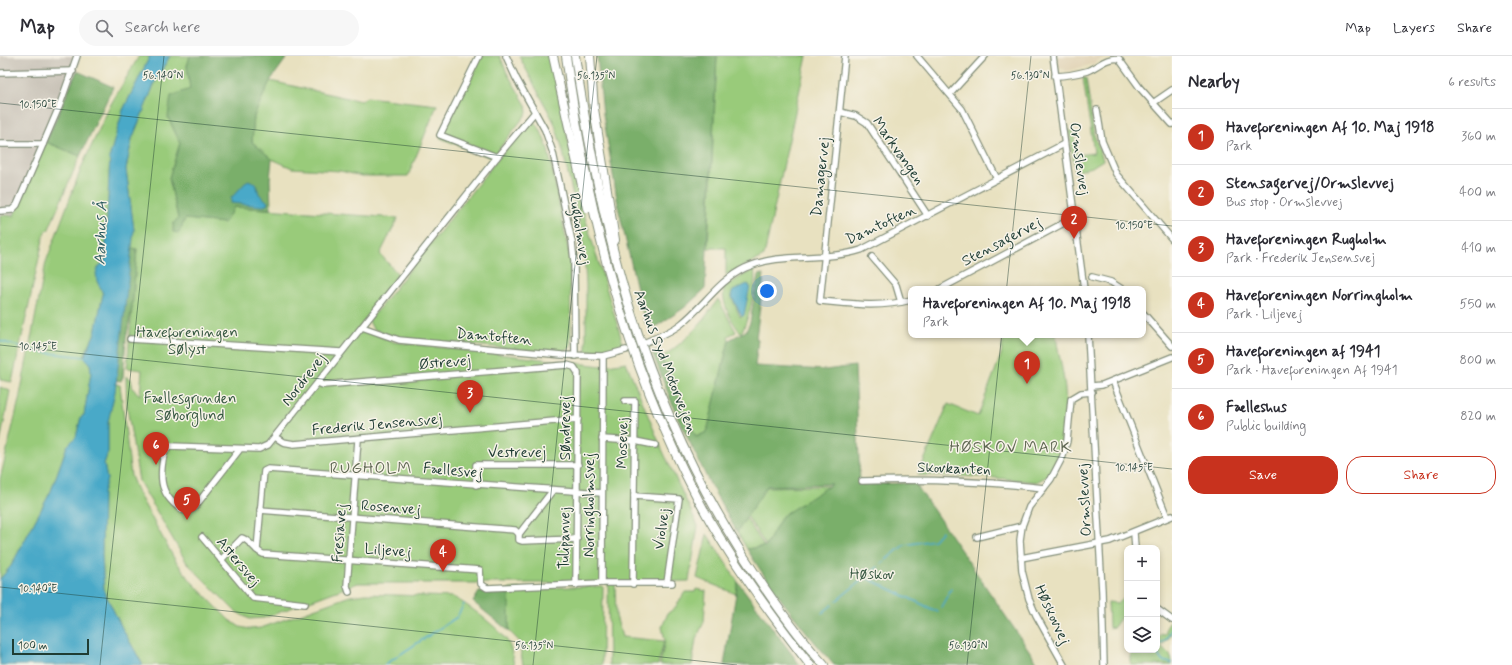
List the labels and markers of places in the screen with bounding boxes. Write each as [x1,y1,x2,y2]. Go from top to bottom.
pin: 2 [1061,206,1087,239]
pin: 1 [1014,351,1040,384]
pin: 3 [457,380,483,413]
pin: 6 [143,432,169,465]
pin: 5 [174,487,200,520]
pin: 4 [430,539,456,572]

